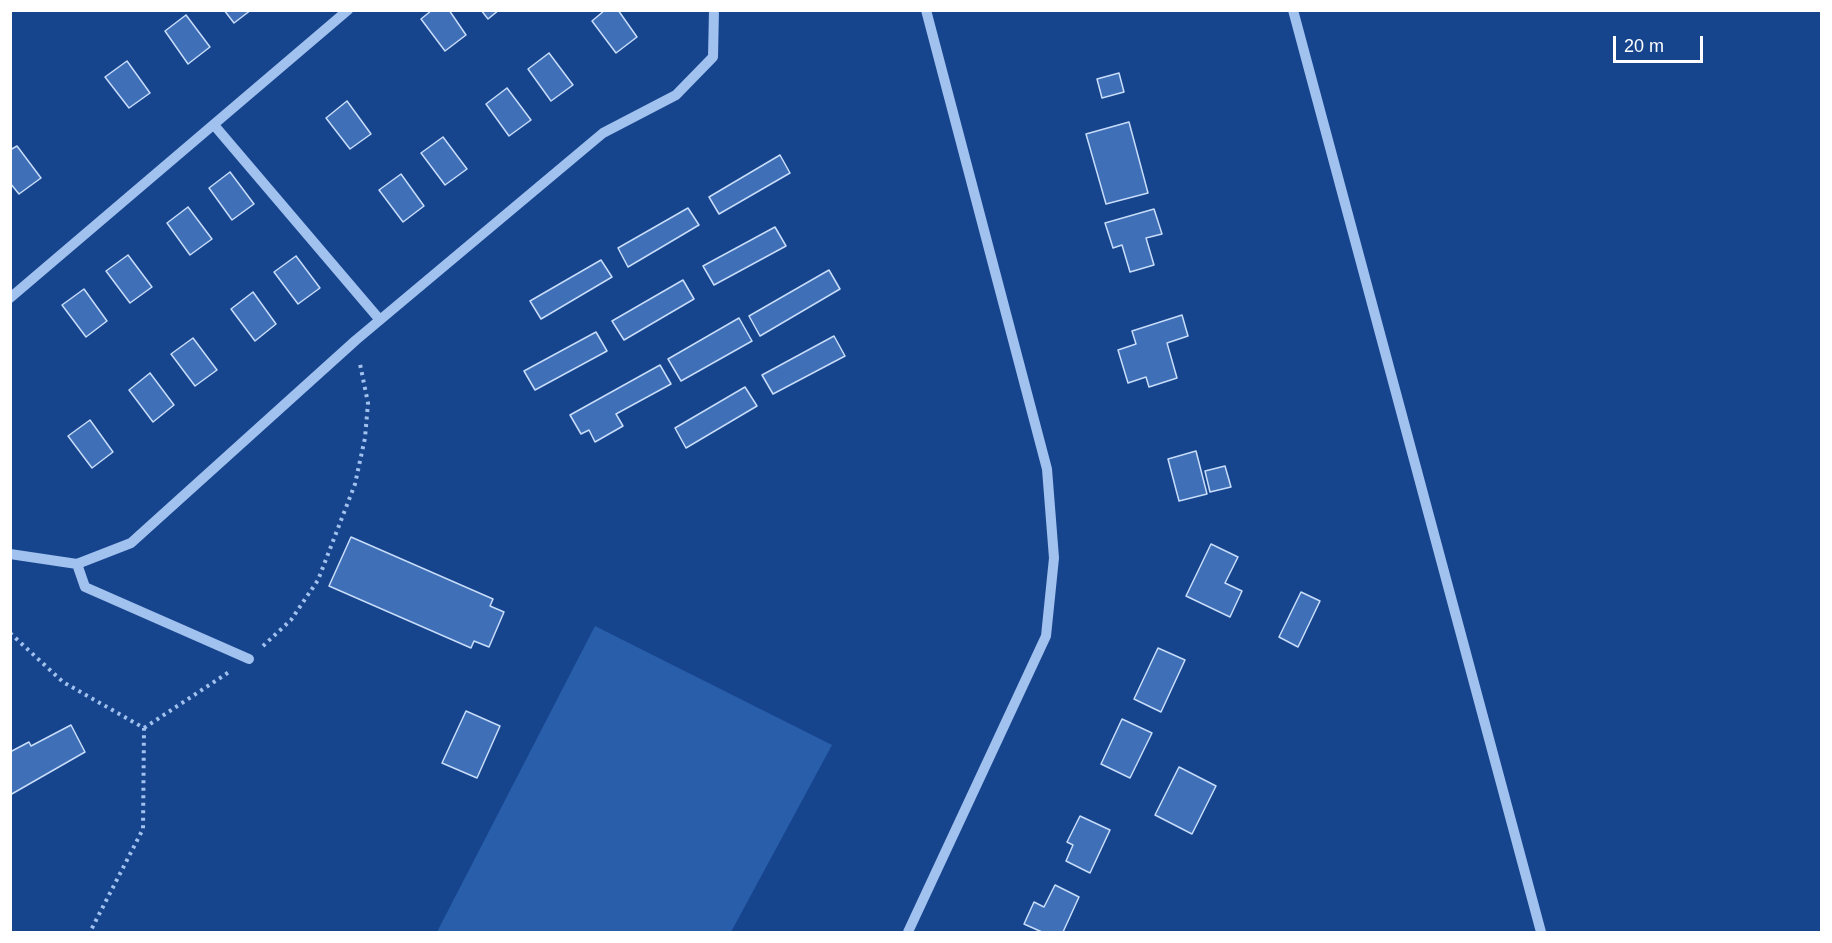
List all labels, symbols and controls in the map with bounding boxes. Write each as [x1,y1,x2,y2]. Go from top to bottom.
scale bar [1616,24,1706,62]
text: 20 m [1624,36,1664,56]

